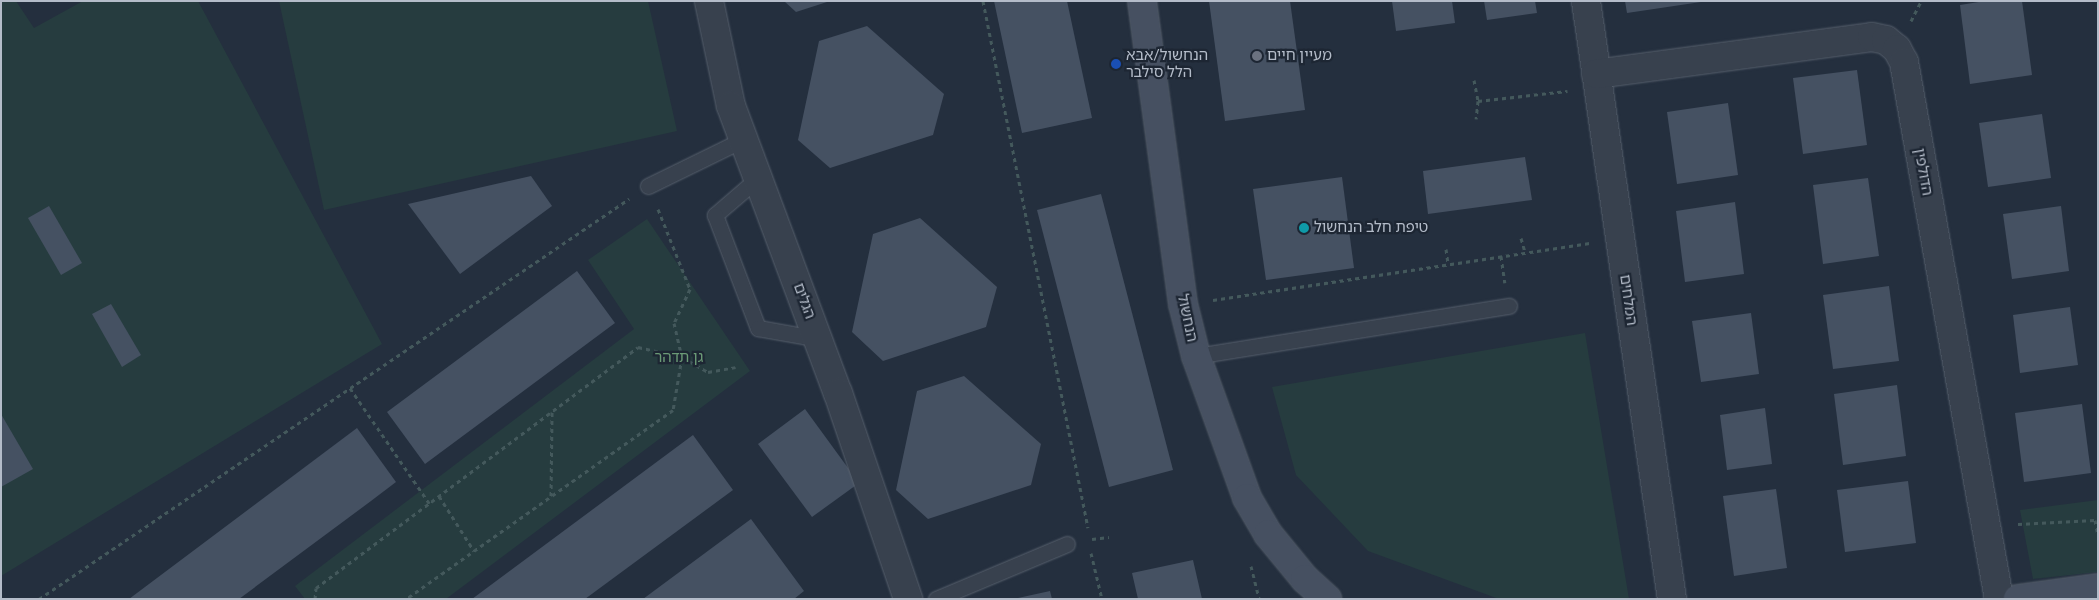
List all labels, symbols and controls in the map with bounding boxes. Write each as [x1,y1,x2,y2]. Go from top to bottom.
place label: הנחשול/אבא הלל סילבר [1126,46,1208,81]
place label: מעיין חיים [1267,47,1332,65]
marker: מעיין חיים [1251,50,1263,62]
marker: הנחשול/אבא הלל סילבר [1110,58,1122,70]
street label: הדולפין [1910,147,1936,197]
place label: טיפת חלב הנחשול [1314,219,1428,237]
marker: טיפת חלב הנחשול [1298,222,1310,234]
street label: המלחים [1616,273,1640,327]
street label: הגלים [789,281,819,321]
street label: הנחשול [1173,292,1201,344]
park label: גן תדהר [655,349,703,367]

